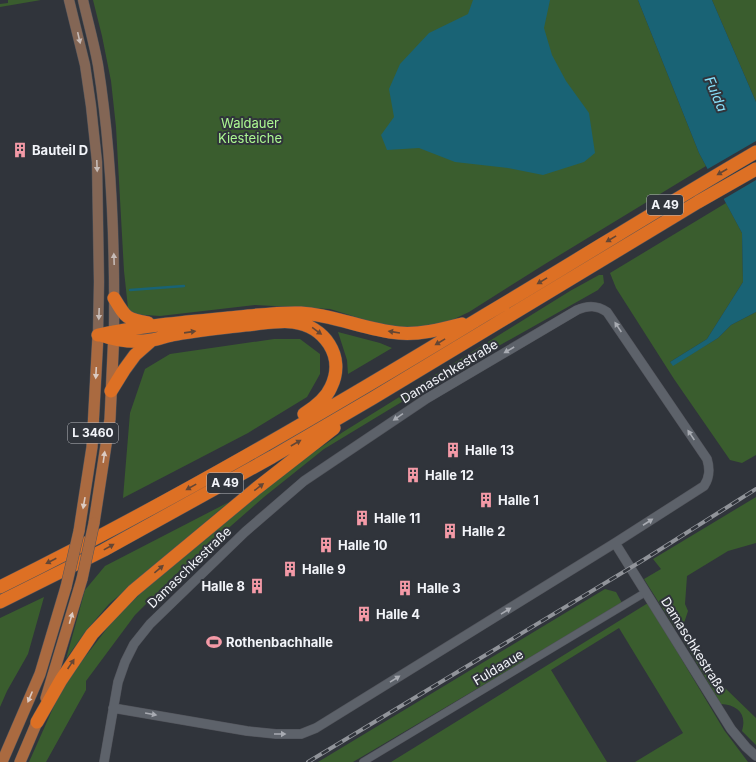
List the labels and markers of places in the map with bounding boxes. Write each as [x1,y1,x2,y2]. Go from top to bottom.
building icon: Bauteil D [11,141,29,159]
place label: Bauteil D [32,142,88,158]
building icon: Halle 13 [444,441,462,459]
place label: Halle 13 [465,442,514,458]
building icon: Halle 12 [404,466,422,484]
place label: Halle 12 [425,467,474,483]
building icon: Halle 1 [477,491,495,509]
place label: Halle 1 [498,492,539,508]
building icon: Halle 11 [353,509,371,527]
place label: Halle 11 [374,510,420,526]
building icon: Halle 2 [441,522,459,540]
place label: Halle 2 [462,523,505,539]
building icon: Halle 10 [317,536,335,554]
place label: Halle 10 [338,537,388,553]
building icon: Halle 9 [281,560,299,578]
place label: Halle 9 [302,561,346,577]
building icon: Halle 8 [248,577,266,595]
place label: Halle 8 [201,578,245,594]
building icon: Halle 3 [396,579,414,597]
place label: Halle 3 [417,580,461,596]
building icon: Halle 4 [355,605,373,623]
place label: Halle 4 [376,606,420,622]
sports icon: Rothenbachhalle [205,633,223,651]
place label: Rothenbachhalle [226,634,333,650]

